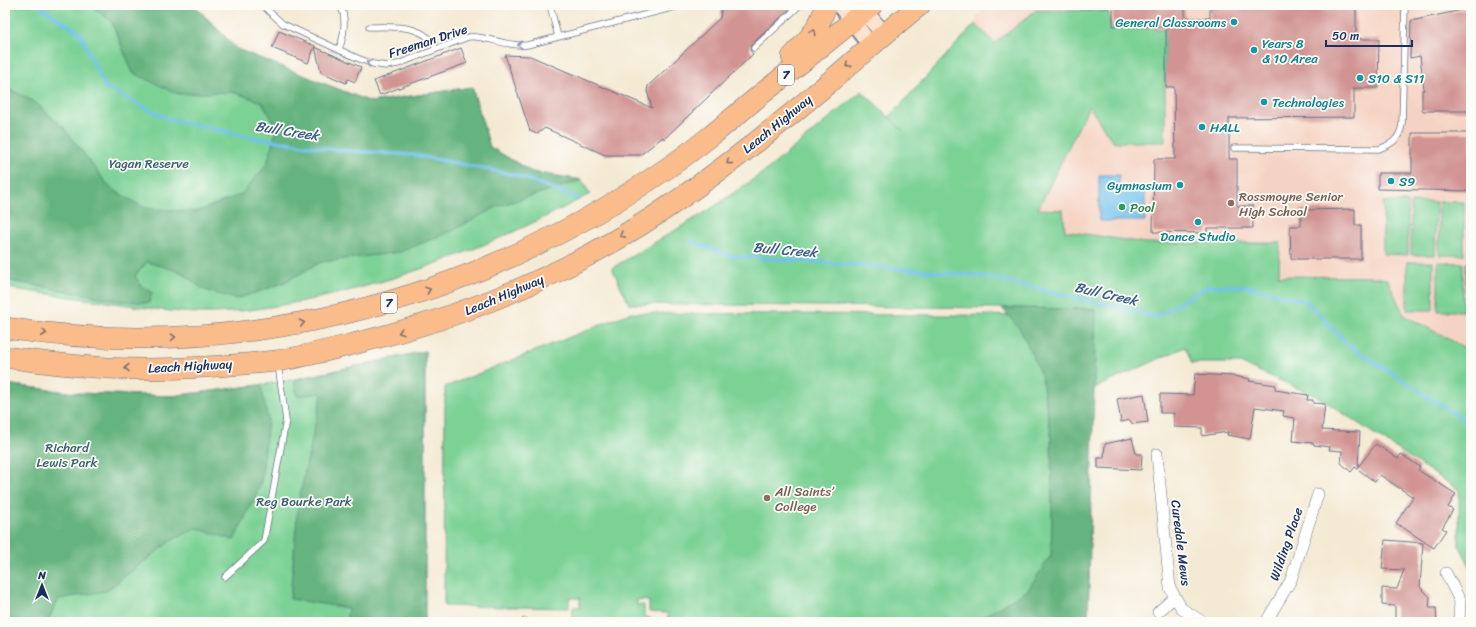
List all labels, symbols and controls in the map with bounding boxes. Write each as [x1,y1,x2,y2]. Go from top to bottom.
place label: General Classrooms [1115,11,1227,34]
street label: Freeman Drive [385,17,471,65]
marker: General Classrooms [1229,17,1239,27]
scale bar [1326,22,1412,48]
text: 50 m [1332,25,1359,47]
one-way arrow [808,30,815,37]
place label: Years 8 & 10 Area [1262,32,1318,70]
one-way arrow [517,41,523,50]
marker: Years 8 & 10 Area [1249,45,1259,55]
one-way arrow [366,59,373,67]
one-way arrow [846,61,853,68]
road number: 7 [778,65,794,85]
place label: S10 & S11 [1368,67,1425,90]
marker: S10 & S11 [1355,73,1365,83]
street label: Leach Highway [737,88,817,159]
place label: Technologies [1272,91,1345,114]
marker: Technologies [1259,97,1269,107]
water label: Bull Creek [254,114,322,149]
place label: HALL [1210,116,1240,139]
marker: HALL [1197,122,1207,132]
park label: Yagan Reserve [109,152,189,175]
one-way arrow [727,157,734,164]
place label: S9 [1399,170,1415,193]
place label: Gymnasium [1107,174,1172,197]
marker: S9 [1386,176,1396,186]
marker: Gymnasium [1175,180,1185,190]
place label: Rossmoyne Senior High School [1239,185,1343,223]
place label: Pool [1130,196,1155,219]
marker: Rossmoyne Senior High School [1226,198,1236,208]
marker: Pool [1117,202,1127,212]
marker: Dance Studio [1193,217,1203,227]
place label: Dance Studio [1160,225,1236,248]
one-way arrow [619,231,626,238]
water label: Bull Creek [752,235,819,265]
street label: Leach Highway [461,268,548,322]
water label: Bull Creek [1072,275,1141,314]
one-way arrow [424,286,431,295]
road number: 7 [381,293,397,313]
one-way arrow [299,319,306,328]
one-way arrow [398,327,405,336]
one-way arrow [41,328,47,337]
one-way arrow [170,333,176,342]
street label: Leach Highway [147,352,233,380]
one-way arrow [124,364,130,372]
park label: Richard Lewis Park [36,436,98,474]
place label: All Saints’ College [774,480,835,518]
park label: Reg Bourke Park [256,490,352,513]
marker: All Saints’ College [762,493,772,503]
street label: Curedale Mews [1164,499,1198,587]
street label: Wilding Place [1263,504,1309,584]
north arrow [22,565,62,605]
text: N [37,566,46,585]

